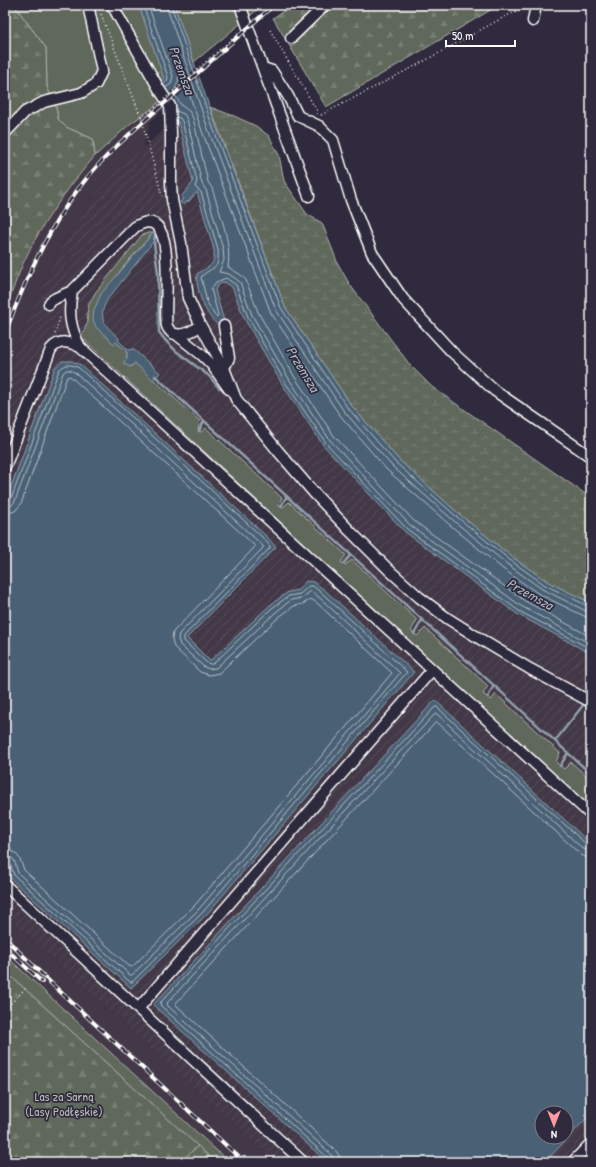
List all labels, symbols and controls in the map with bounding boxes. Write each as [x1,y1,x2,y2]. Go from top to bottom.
scale bar [446,22,515,48]
text: 50 m [452,27,473,44]
water label: Przemsza [165,43,200,98]
water label: Przemsza [282,342,325,396]
water label: Przemsza [504,573,558,615]
park label: Las za Sarną (Lasy Podłęskie) [25,1087,103,1120]
north arrow [534,1105,574,1145]
text: N [551,1128,557,1142]

